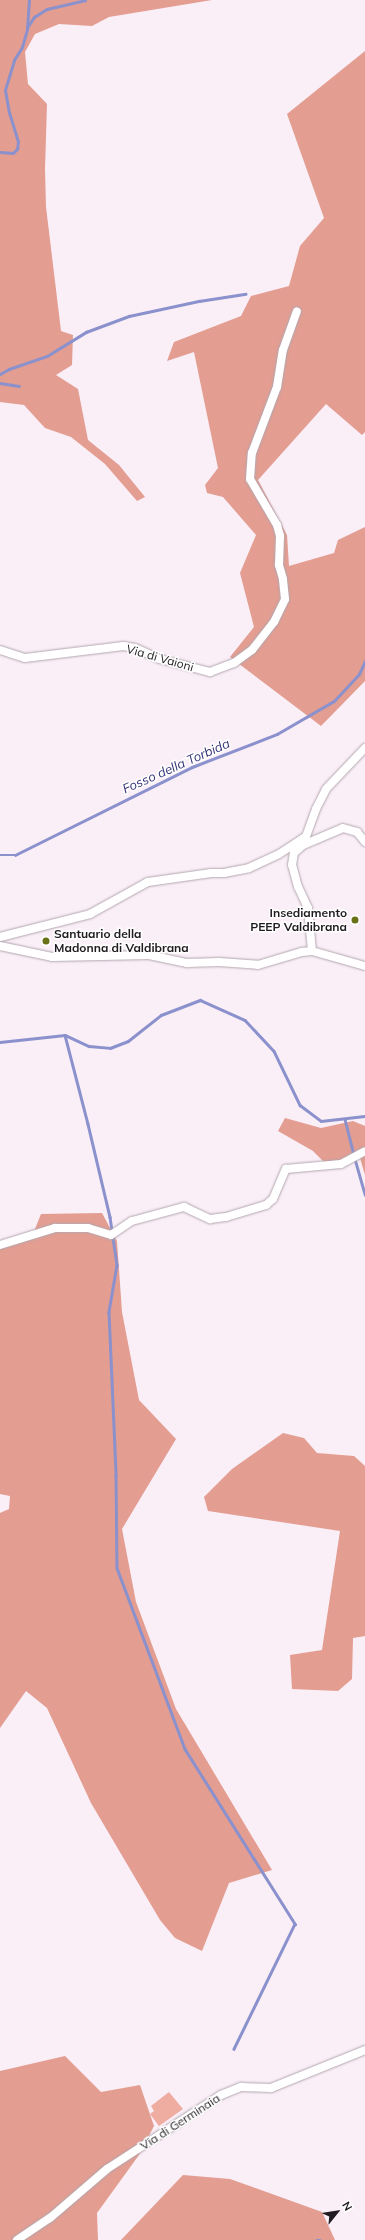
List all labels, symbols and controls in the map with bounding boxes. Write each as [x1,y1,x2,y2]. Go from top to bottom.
street label: Via di Vaioni [125,642,195,674]
water label: Fosso della Torbida [120,735,232,797]
place label: Insediamento PEEP Valdibrana [250,906,347,934]
marker: Insediamento PEEP Valdibrana [350,915,360,925]
place label: Santuario della Madonna di Valdibrana [54,927,189,955]
marker: Santuario della Madonna di Valdibrana [41,936,51,946]
street label: Via di Germinaia [137,2091,223,2153]
north arrow [317,2192,357,2232]
text: N [339,2199,356,2213]

